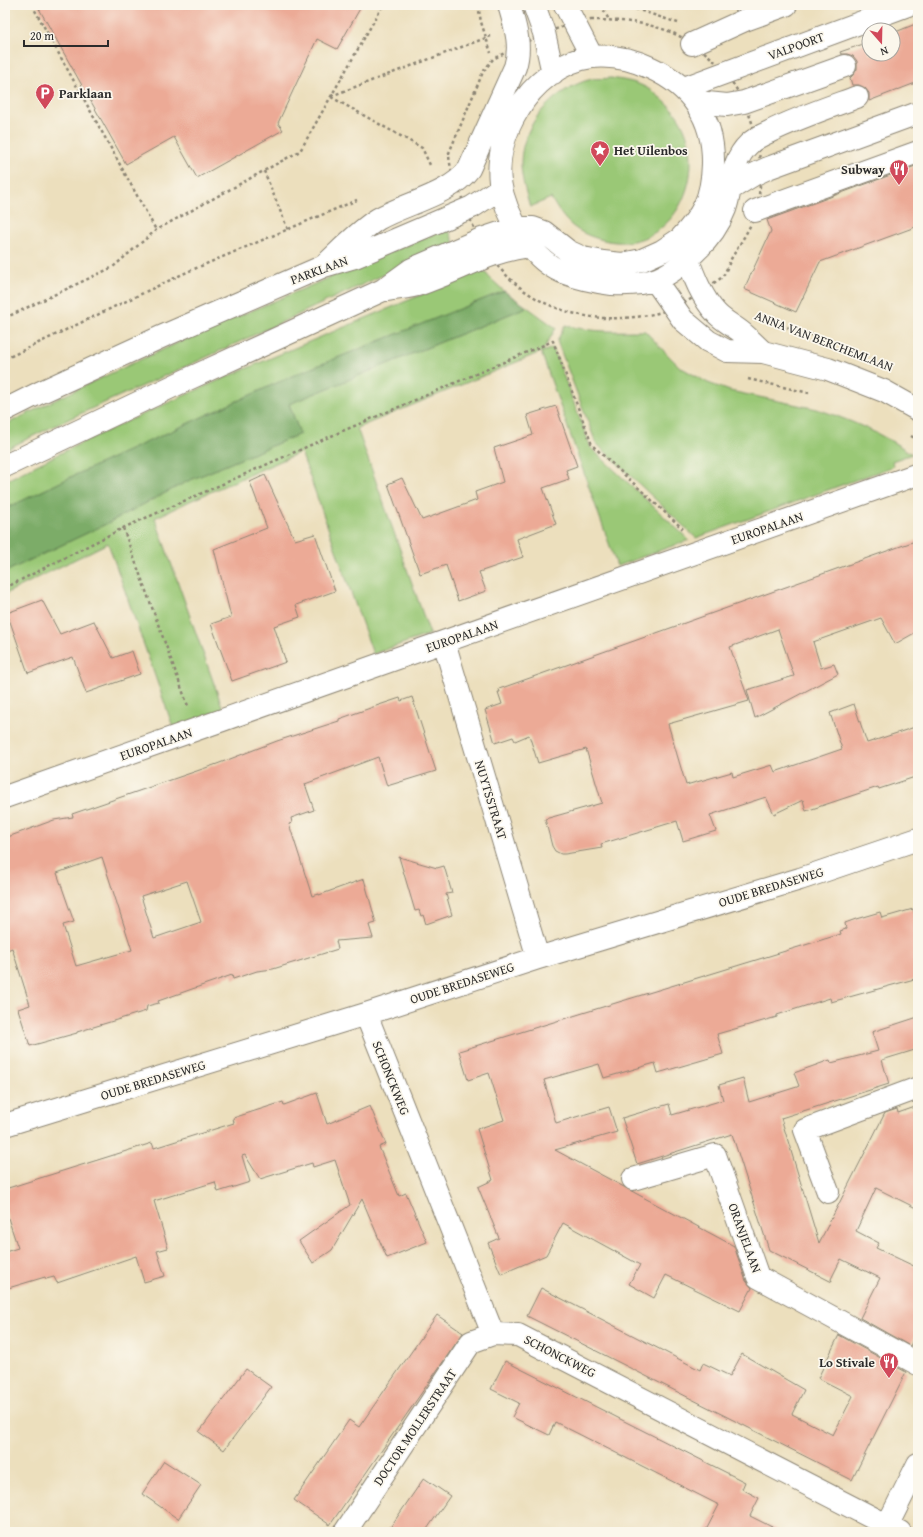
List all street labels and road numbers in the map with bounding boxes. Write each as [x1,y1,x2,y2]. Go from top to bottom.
street label: VALPOORT [765,27,828,65]
street label: PARKLAAN [288,251,351,289]
street label: ANNA VAN BERCHEMLAAN [752,306,897,376]
street label: EUROPALAAN [728,507,806,549]
street label: EUROPALAAN [423,615,501,657]
street label: EUROPALAAN [117,723,195,765]
street label: NUYTSSTRAAT [470,758,512,843]
street label: OUDE BREDASEWEG [716,862,826,912]
street label: OUDE BREDASEWEG [407,957,517,1009]
street label: SCHONCKWEG [367,1038,415,1118]
street label: OUDE BREDASEWEG [98,1055,208,1105]
street label: ORANJELAAN [724,1200,767,1276]
street label: SCHONCKWEG [521,1330,600,1382]
street label: DOCTOR MOLLERSTRAAT [369,1364,462,1489]

